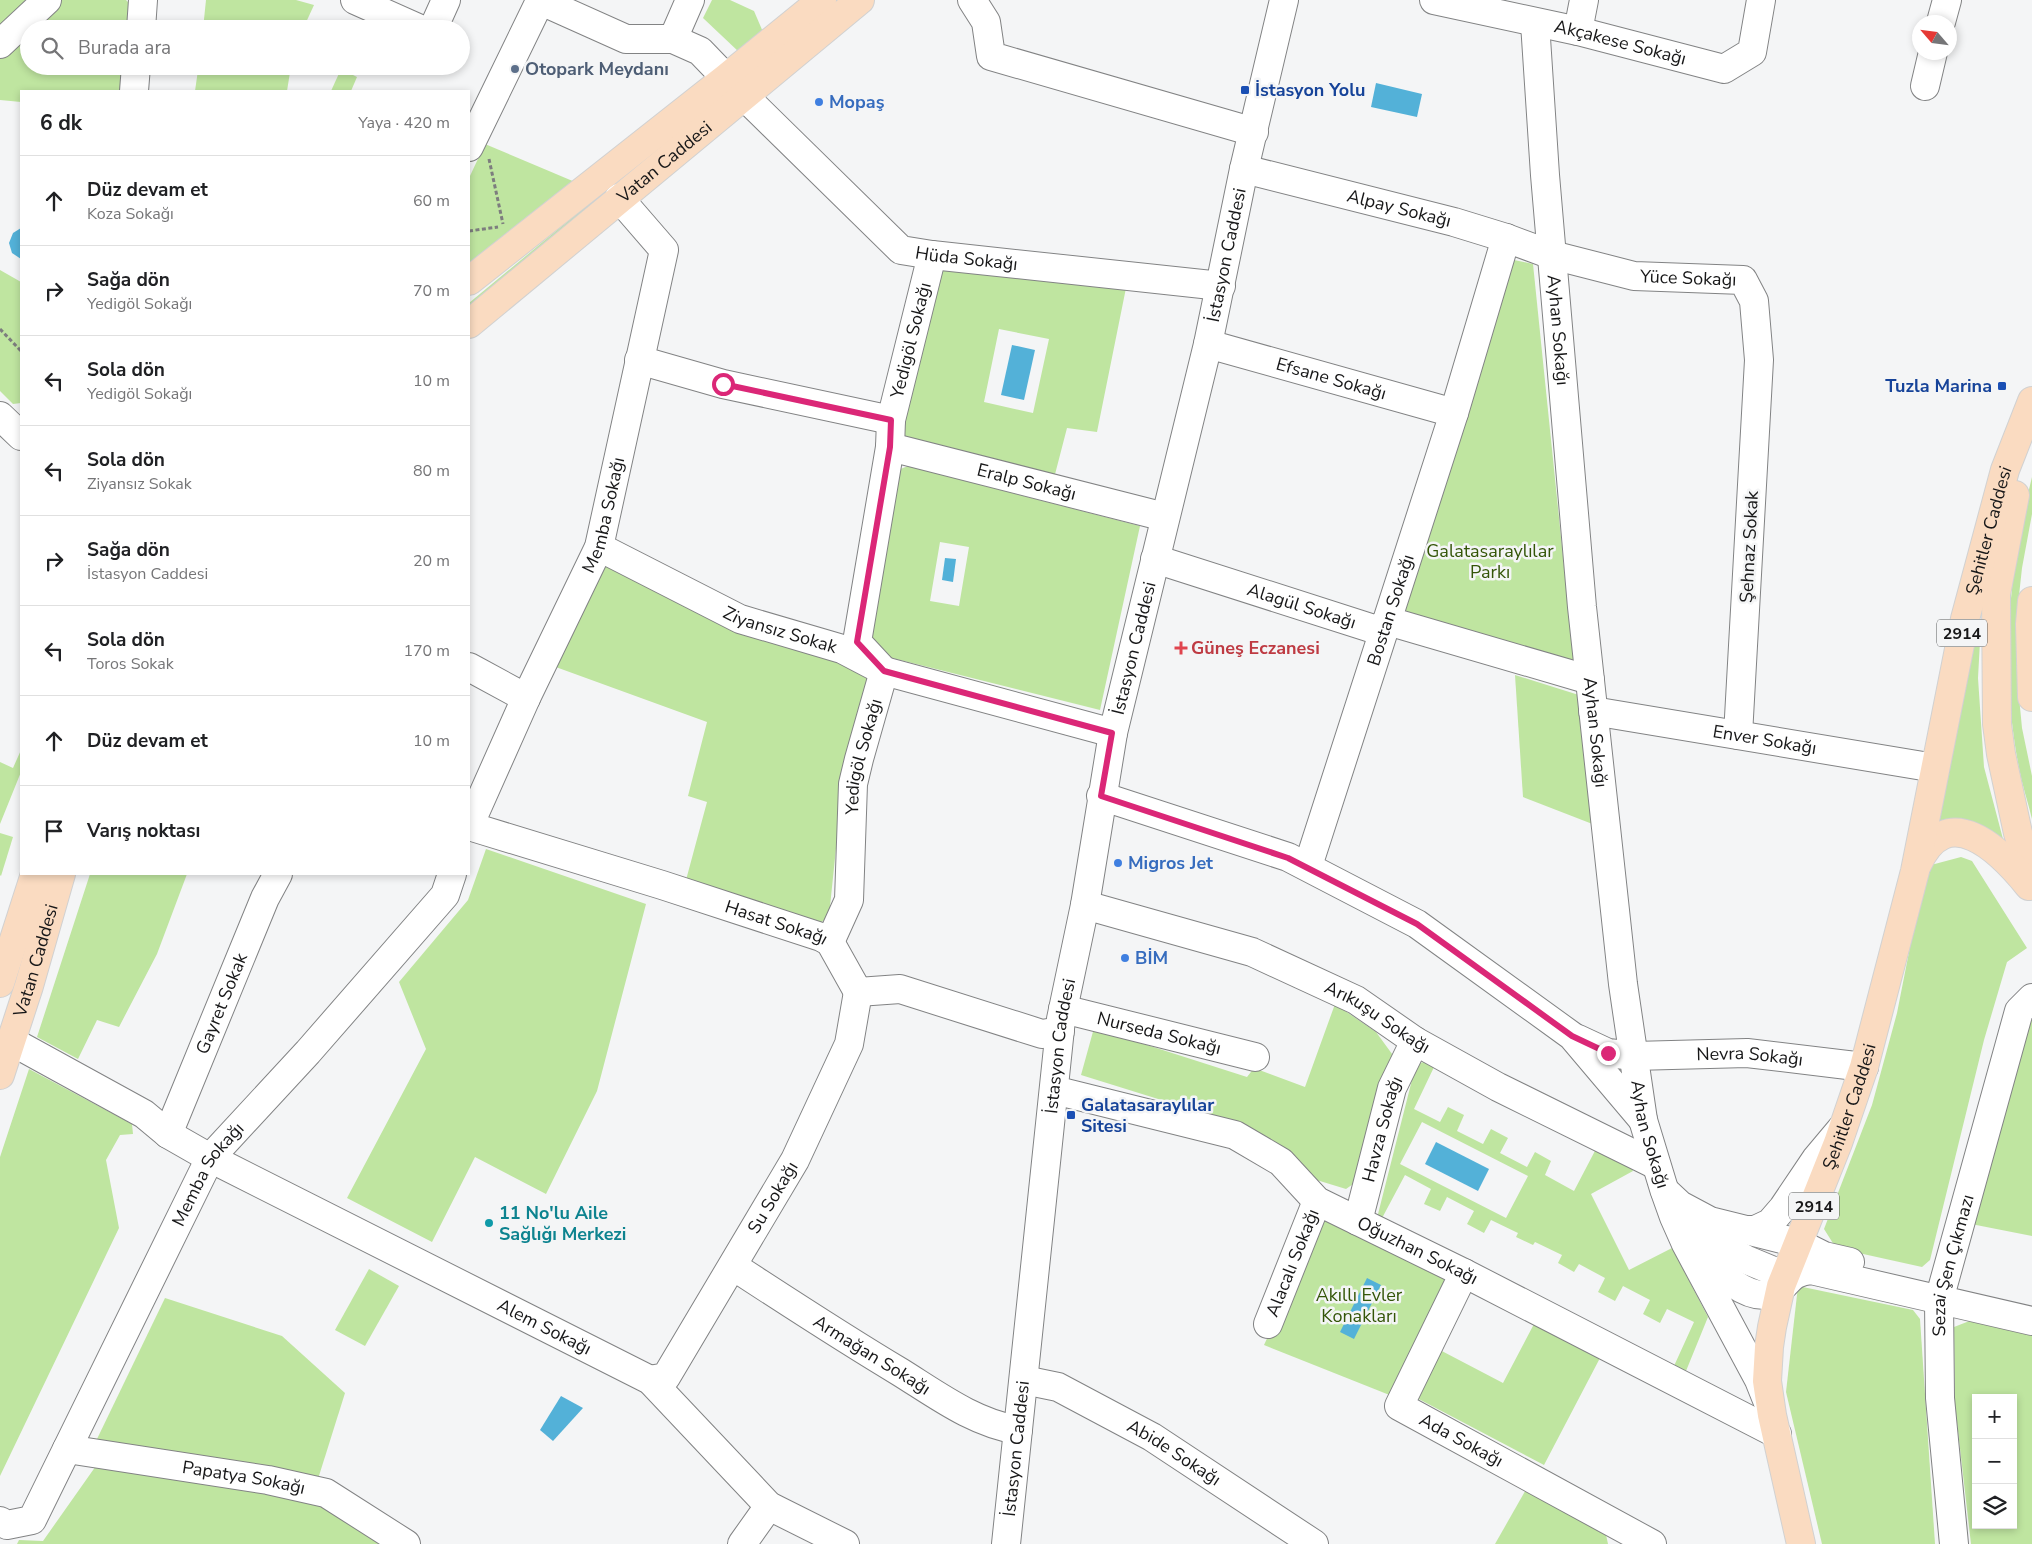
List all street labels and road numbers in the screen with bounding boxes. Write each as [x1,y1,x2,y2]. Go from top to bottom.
street label: Akçakese Sokağı [1552,14,1689,71]
street label: Vatan Caddesi [611,116,717,209]
street label: Alpay Sokağı [1345,183,1454,233]
street label: İstasyon Caddesi [1201,186,1252,324]
street label: Hüda Sokağı [914,240,1019,276]
street label: Yüce Sokağı [1639,264,1737,292]
street label: Ayhan Sokağı [1542,274,1575,386]
street label: Yedigöl Sokağı [885,280,937,402]
street label: Efsane Sokağı [1273,352,1389,405]
street label: Memba Sokağı [576,455,630,577]
street label: Eralp Sokağı [975,458,1079,506]
street label: Şehitler Caddesi [1960,463,2017,598]
street label: Şehnaz Sokak [1734,489,1764,604]
street label: Bostan Sokağı [1361,551,1420,669]
street label: Alagül Sokağı [1244,577,1359,635]
street label: İstasyon Caddesi [1106,579,1162,717]
street label: Ziyansız Sokak [719,600,841,659]
road number: 2914 [1937,620,1987,646]
street label: Ayhan Sokağı [1578,676,1614,789]
street label: Yedigöl Sokağı [840,696,888,816]
street label: Enver Sokağı [1711,719,1818,760]
street label: Hasat Sokağı [722,894,832,951]
street label: Vatan Caddesi [7,901,64,1021]
street label: Gayret Sokak [190,949,253,1058]
street label: Arıkuşu Sokağı [1321,975,1434,1059]
street label: İstasyon Caddesi [1039,976,1081,1115]
street label: Nurseda Sokağı [1095,1006,1224,1060]
street label: Nevra Sokağı [1696,1041,1804,1072]
street label: Şehitler Caddesi [1817,1041,1882,1173]
street label: Havza Sokağı [1356,1072,1408,1185]
street label: Ayhan Sokağı [1625,1079,1675,1191]
street label: Memba Sokağı [166,1117,249,1230]
street label: Su Sokağı [742,1157,803,1238]
road number: 2914 [1789,1192,1839,1220]
street label: Sezai Şen Çıkmazı [1927,1192,1980,1337]
street label: Alacalı Sokağı [1260,1205,1325,1320]
street label: Oğuzhan Sokağı [1353,1211,1482,1290]
street label: Alem Sokağı [493,1293,596,1361]
street label: Armağan Sokağı [809,1309,935,1400]
street label: İstasyon Caddesi [997,1379,1035,1518]
street label: Ada Sokağı [1415,1407,1507,1473]
street label: Abide Sokağı [1123,1414,1226,1491]
street label: Papatya Sokağı [181,1455,308,1500]

